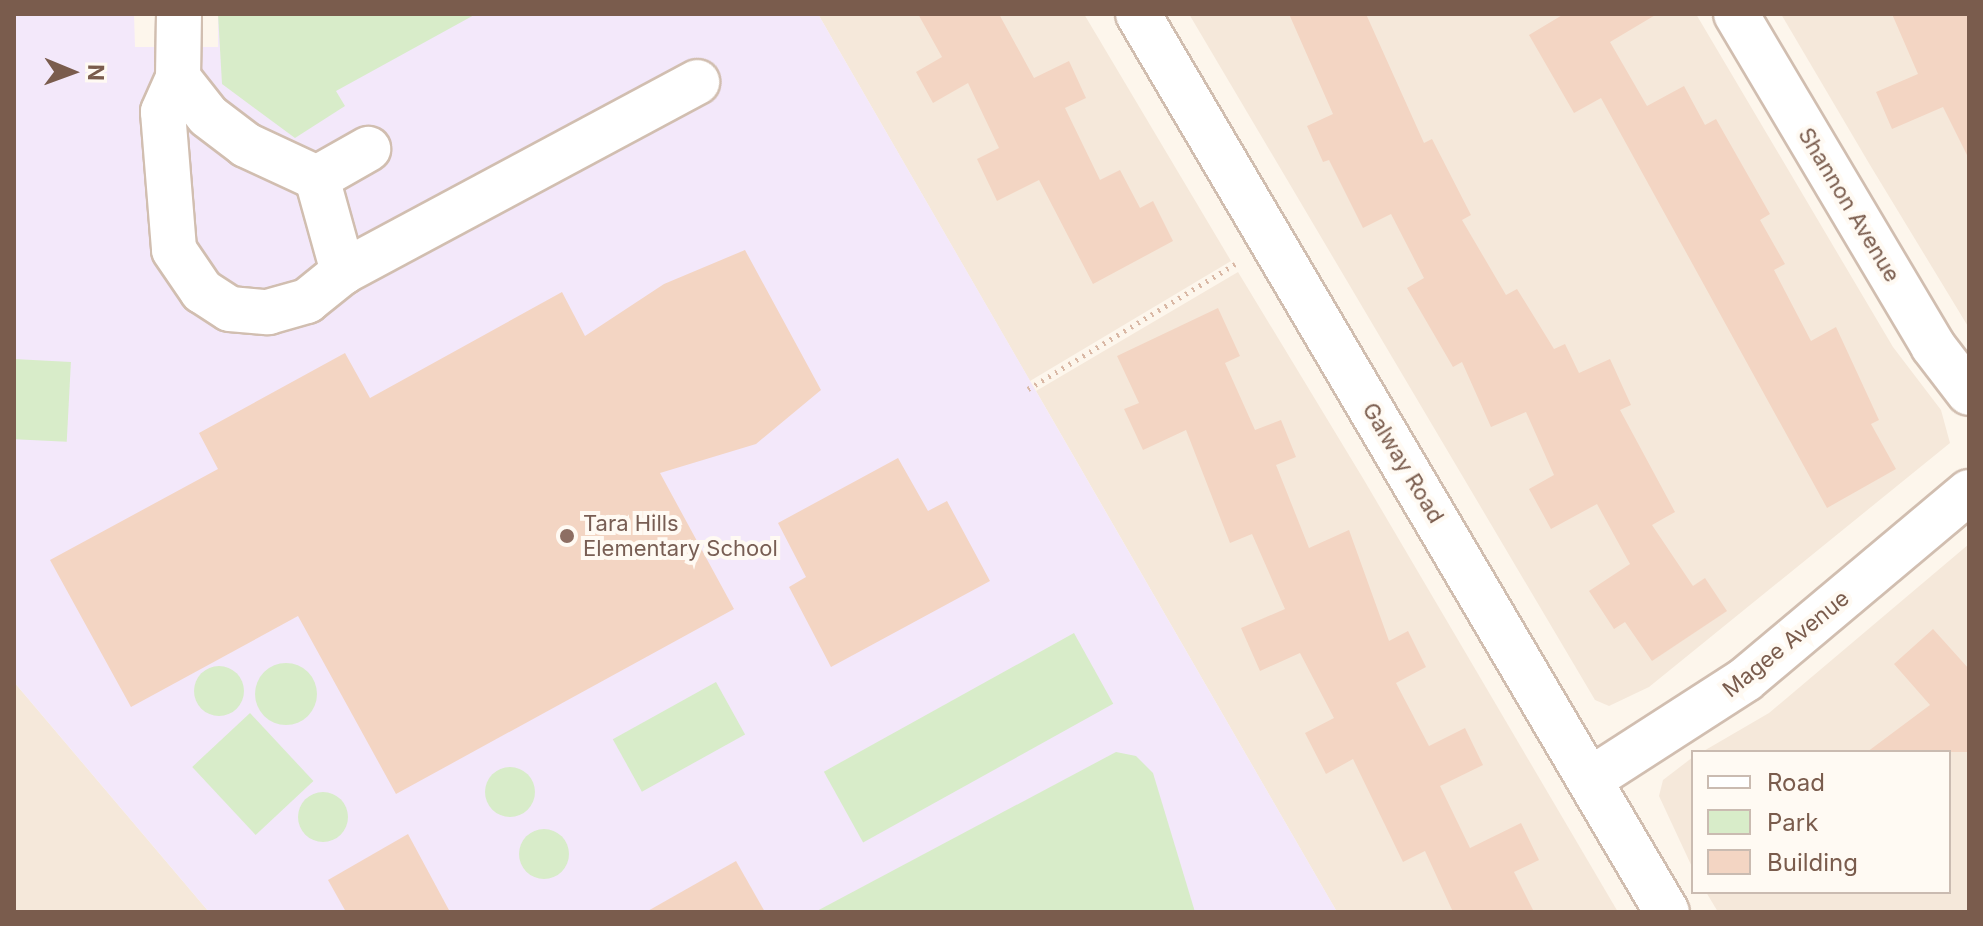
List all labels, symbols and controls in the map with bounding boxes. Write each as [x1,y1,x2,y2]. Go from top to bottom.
north arrow [32,32,112,112]
text: N [83,64,109,81]
street label: Shannon Avenue [1793,123,1905,287]
street label: Galway Road [1357,398,1449,528]
place label: Tara Hills Elementary School [583,510,778,562]
marker: Tara Hills Elementary School [558,527,576,545]
street label: Magee Avenue [1718,585,1854,703]
legend [1691,750,1951,894]
text: Road [1767,768,1825,797]
text: Park [1767,808,1818,837]
text: Building [1767,848,1858,877]

